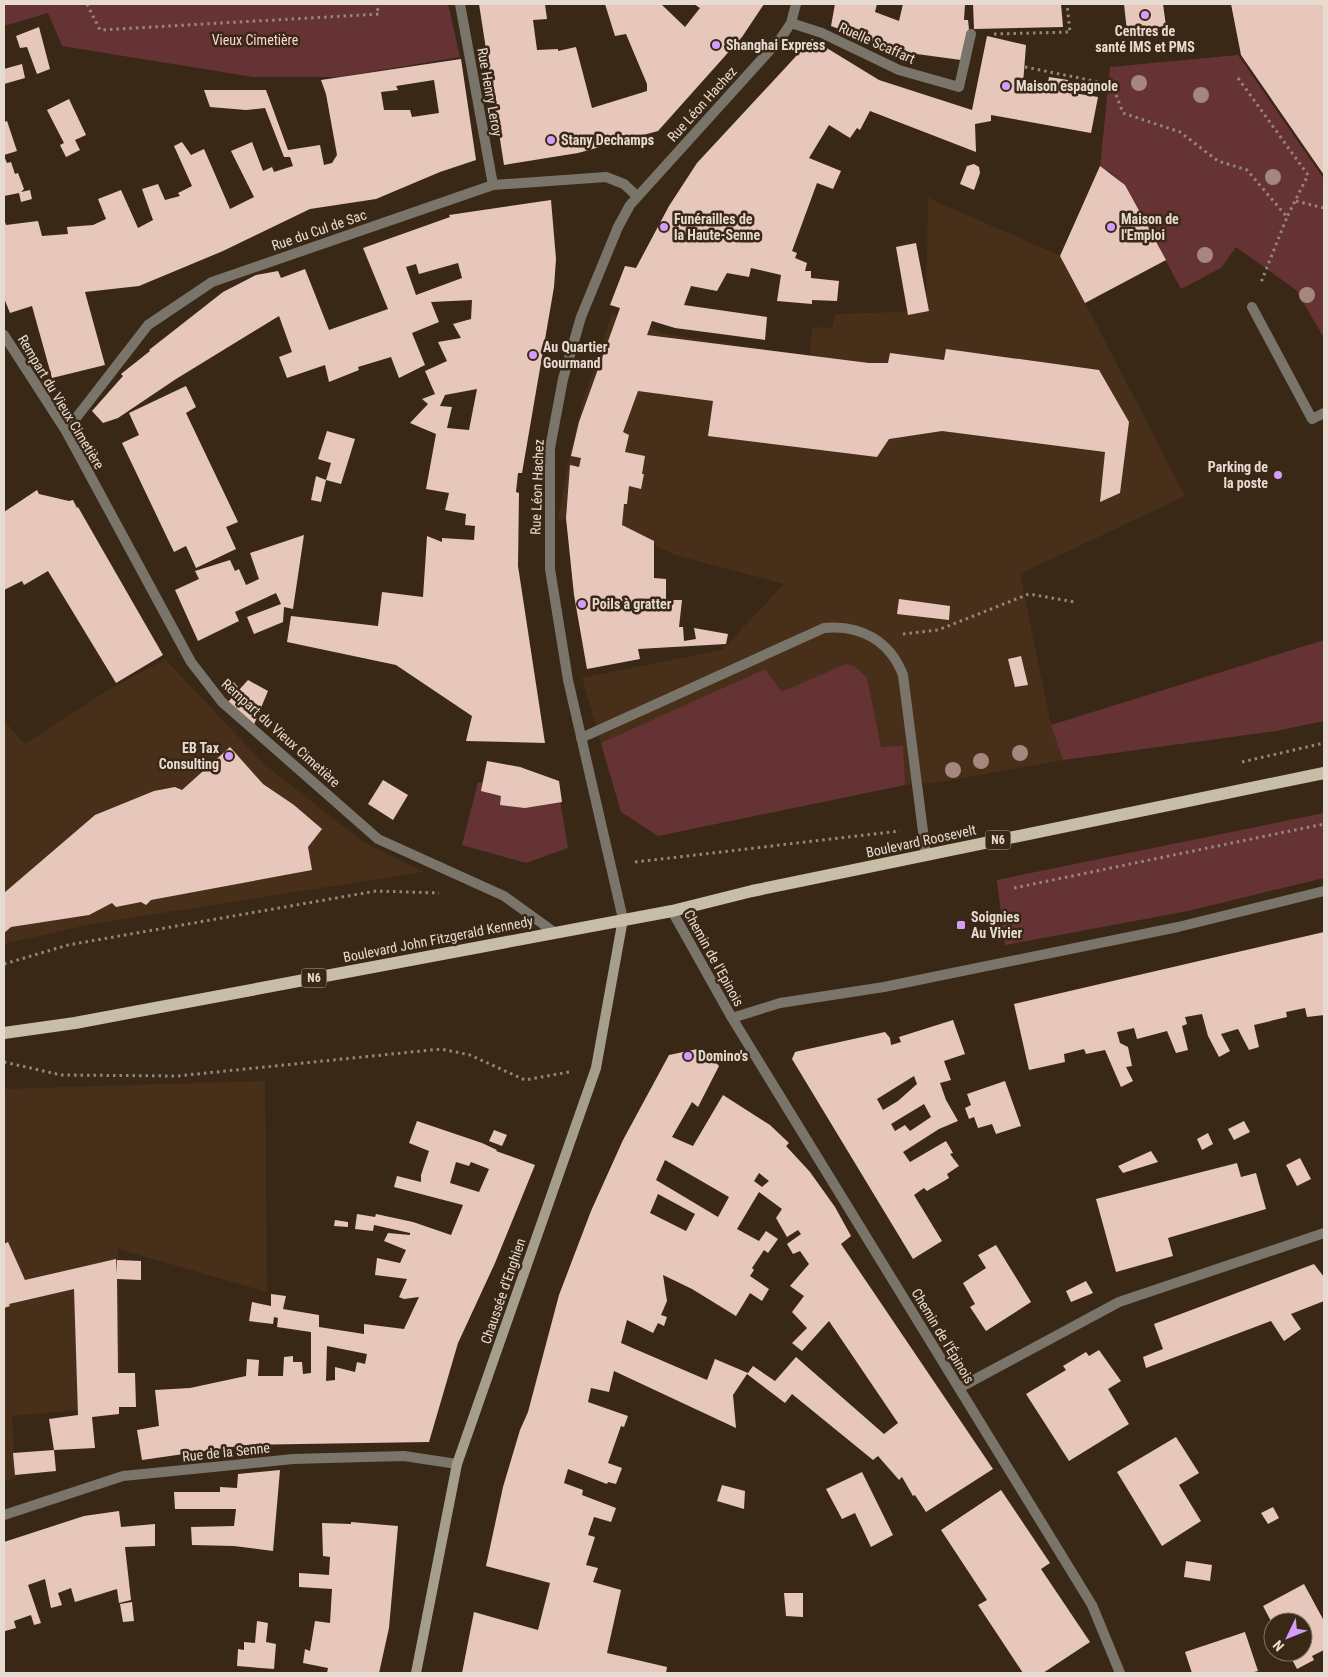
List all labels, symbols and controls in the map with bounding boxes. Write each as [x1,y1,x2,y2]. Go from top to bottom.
marker: Centres de santé IMS et PMS [1139,9,1151,21]
street label: Ruelle Scaffart [836,19,918,67]
place label: Centres de santé IMS et PMS [1095,23,1195,55]
park label: Vieux Cimetière [212,32,299,48]
place label: Shanghai Express [726,37,825,53]
marker: Shanghai Express [710,39,722,51]
street label: Rue Henry Leroy [474,47,506,138]
street label: Rue Léon Hachez [664,63,740,145]
place label: Maison espagnole [1016,78,1118,94]
marker: Maison espagnole [1000,80,1012,92]
place label: Stany Dechamps [561,132,654,148]
marker: Stany Dechamps [545,134,557,146]
street label: Rue du Cul de Sac [270,206,368,254]
place label: Funérailles de la Haute-Senne [674,211,761,243]
place label: Maison de l'Emploi [1121,211,1179,243]
marker: Funérailles de la Haute-Senne [658,221,670,233]
marker: Maison de l'Emploi [1105,221,1117,233]
street label: Rempart du Vieux Cimetière [15,332,108,472]
place label: Au Quartier Gourmand [543,339,608,371]
marker: Au Quartier Gourmand [527,349,539,361]
street label: Rue Léon Hachez [527,439,547,535]
place label: Parking de la poste [1208,459,1268,491]
marker: Parking de la poste [1272,469,1284,481]
place label: Poils à gratter [592,596,672,612]
marker: Poils à gratter [576,598,588,610]
street label: Rempart du Vieux Cimetière [219,676,344,791]
place label: EB Tax Consulting [159,740,220,772]
marker: EB Tax Consulting [223,750,235,762]
street label: Boulevard Roosevelt [864,822,978,860]
road number: N6 [986,830,1010,850]
street label: Chemin de l'Epinois [681,907,747,1009]
place label: Soignies Au Vivier [971,909,1023,941]
street label: Boulevard John Fitzgerald Kennedy [342,913,534,965]
marker: Soignies Au Vivier [955,919,967,931]
road number: N6 [302,968,326,988]
place label: Domino's [698,1048,748,1064]
marker: Domino's [682,1050,694,1062]
street label: Chaussée d'Enghien [477,1236,529,1346]
street label: Chemin de l'Épinois [908,1285,978,1386]
street label: Rue de la Senne [182,1439,271,1465]
north arrow [1263,1612,1313,1662]
text: N [1270,1637,1287,1654]

